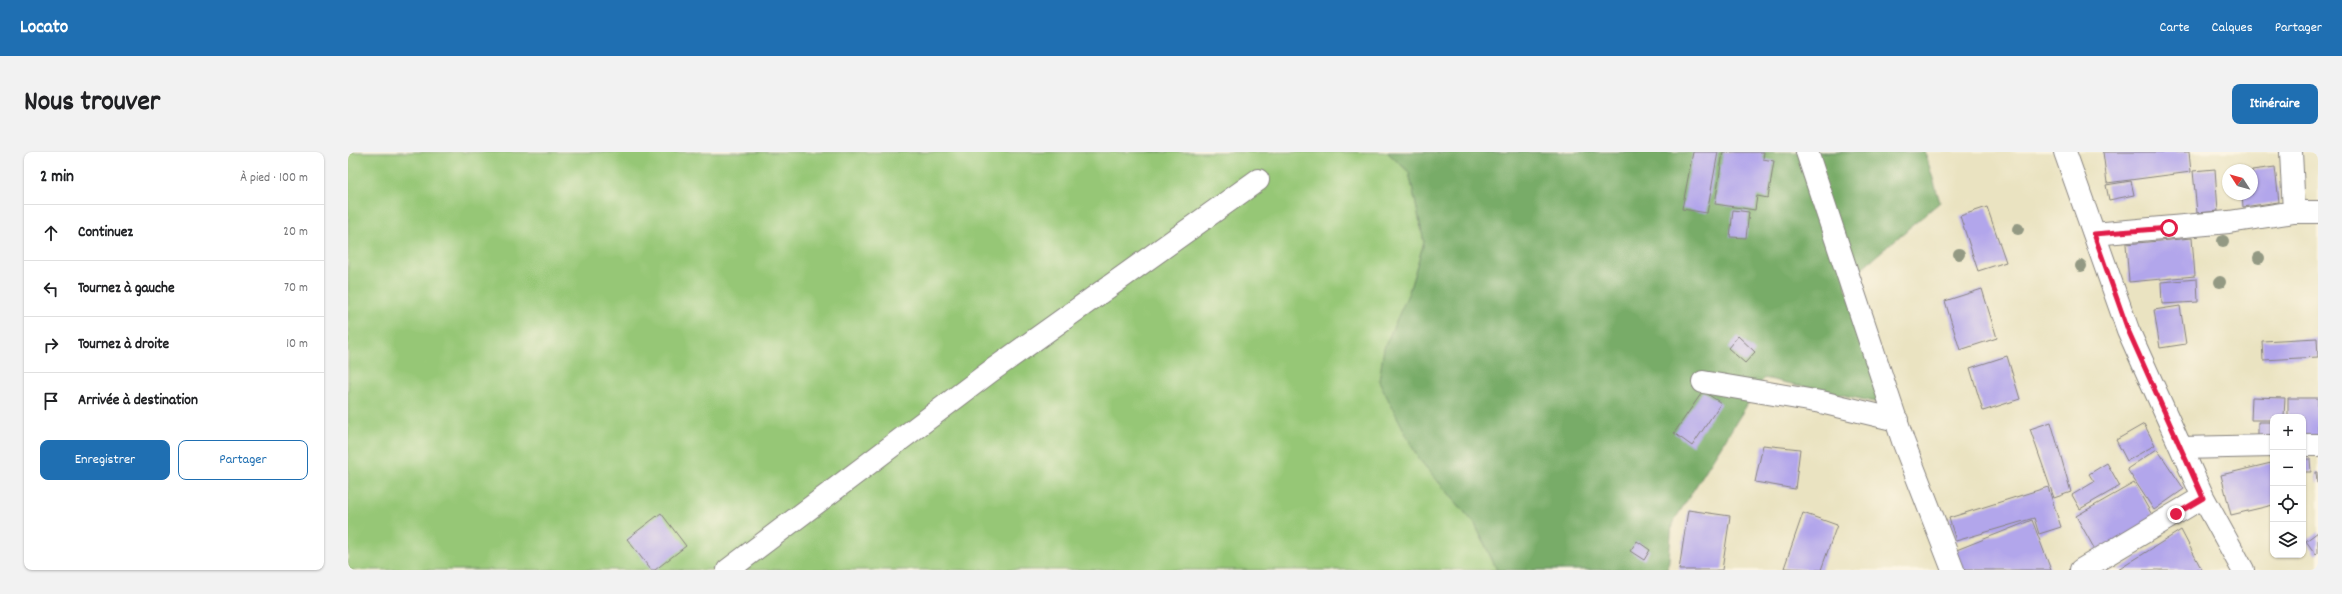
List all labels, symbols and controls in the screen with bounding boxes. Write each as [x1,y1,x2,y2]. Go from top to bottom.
text: Locato [20,15,68,42]
text: Carte [2160,18,2190,38]
text: Calques [2212,18,2253,38]
text: Partager [2275,18,2322,38]
text: Nous trouver [24,84,160,124]
button: Itinéraire [2232,84,2318,124]
north arrow [2222,164,2258,200]
text: 2 min [40,166,74,190]
text: À pied · 100 m [240,169,308,188]
route start [2160,219,2178,237]
icon: ahead [40,222,62,244]
text: Continuez [78,222,133,244]
text: 20 m [283,223,308,242]
icon: left [40,278,62,300]
text: Tournez à gauche [78,278,175,300]
text: 70 m [284,279,308,298]
icon: right [40,334,62,356]
text: Tournez à droite [78,334,169,356]
text: 10 m [286,335,308,354]
icon: arrive [40,390,62,412]
text: Arrivée à destination [78,390,198,412]
map controls [2270,414,2306,558]
button: + [2270,414,2306,450]
button: Enregistrer [40,440,170,480]
button: Partager [178,440,308,480]
button: − [2270,450,2306,486]
button: locate [2270,486,2306,522]
route end [2167,505,2185,523]
button: layers [2270,522,2306,558]

